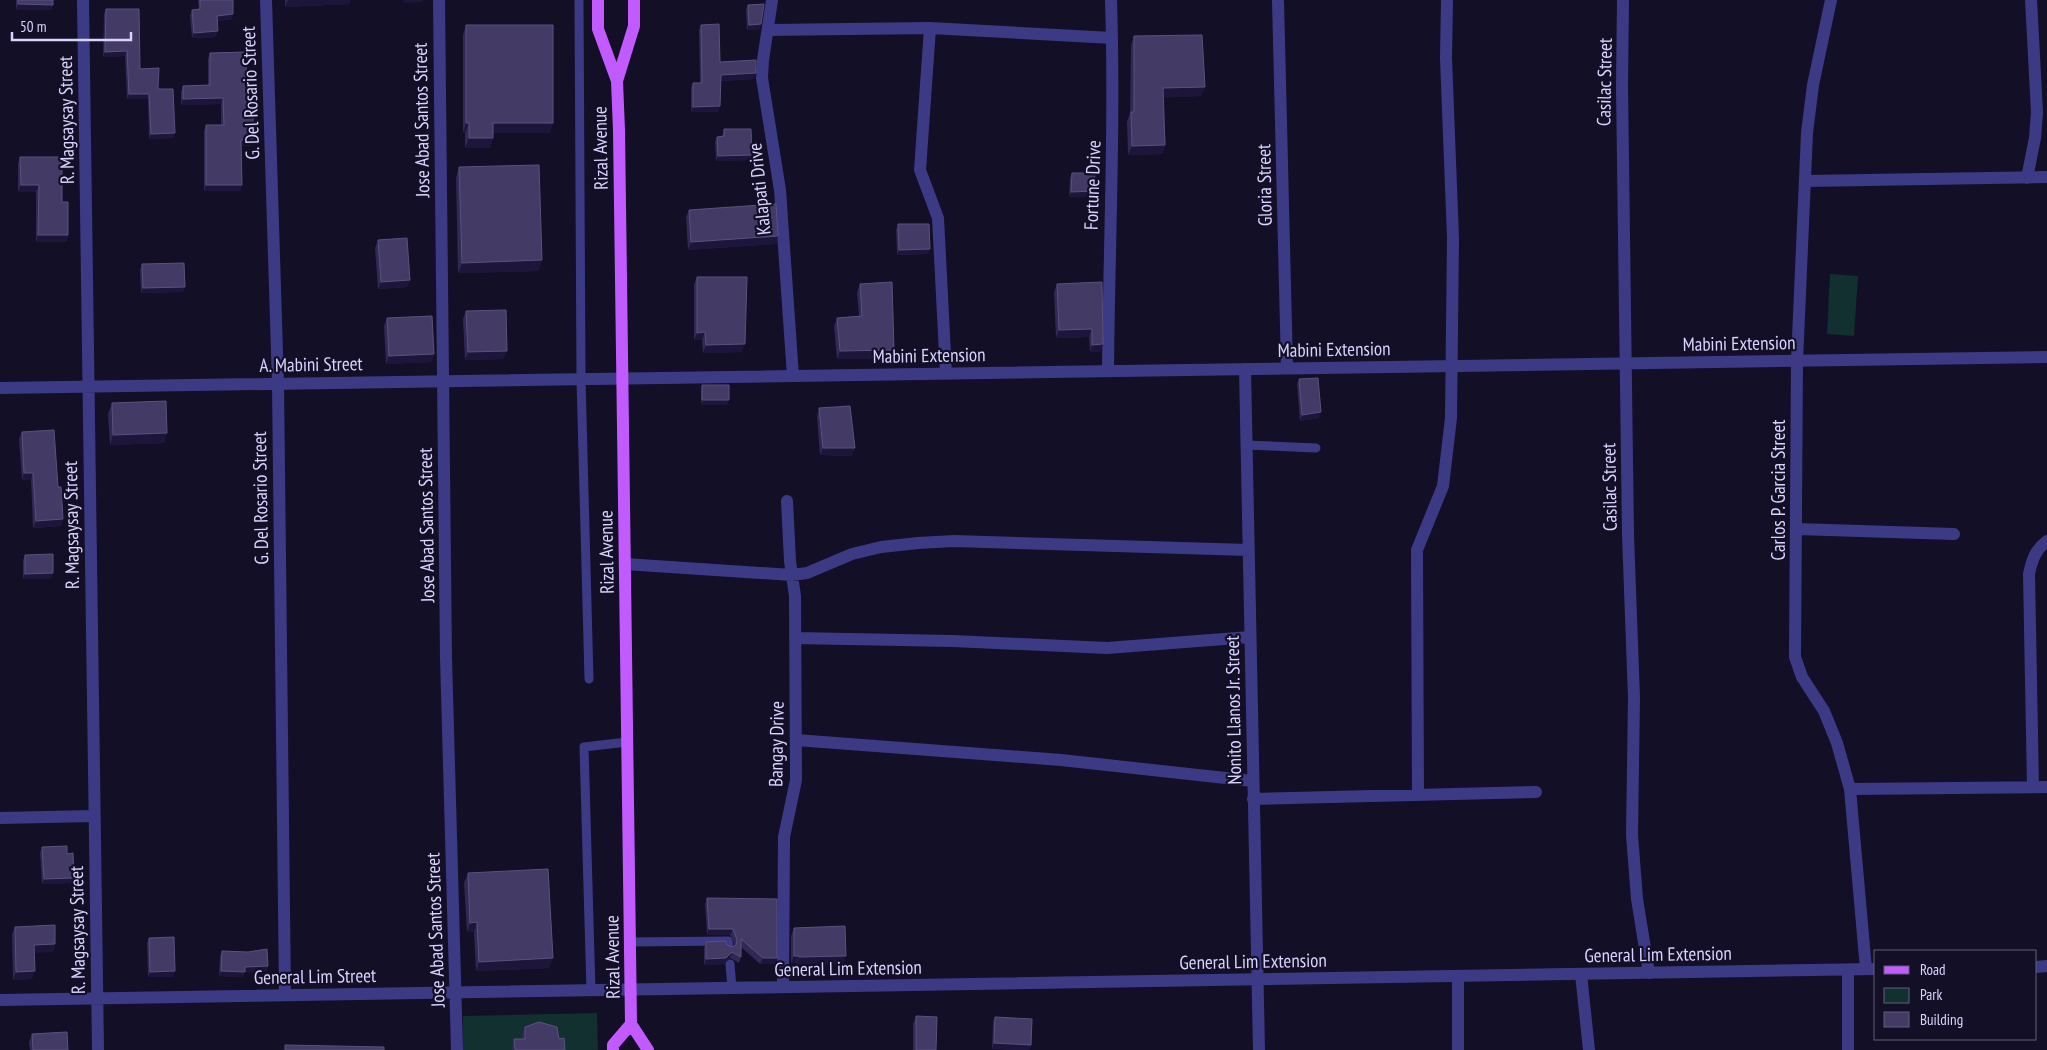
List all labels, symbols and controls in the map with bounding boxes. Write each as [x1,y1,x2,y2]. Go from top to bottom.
scale bar [12,10,131,42]
text: 50 m [20,17,46,36]
street label: G. Del Rosario Street [236,25,264,160]
street label: Casilac Street [1591,37,1617,126]
street label: Jose Abad Santos Street [408,42,434,199]
street label: R. Magsaysay Street [53,55,79,184]
street label: Rizal Avenue [587,106,613,190]
street label: Fortune Drive [1078,139,1106,230]
street label: Kalapati Drive [742,142,776,236]
street label: Gloria Street [1251,143,1277,226]
street label: Mabini Extension [1682,330,1796,356]
street label: Mabini Extension [1277,336,1391,362]
street label: Mabini Extension [872,342,986,368]
street label: A. Mabini Street [259,351,364,377]
street label: Carlos P. Garcia Street [1766,419,1790,561]
street label: G. Del Rosario Street [247,430,273,565]
street label: Casilac Street [1596,442,1622,531]
street label: Jose Abad Santos Street [413,447,439,604]
street label: R. Magsaysay Street [58,460,84,589]
street label: Rizal Avenue [593,510,619,594]
street label: Nonito Llanos Jr. Street [1220,634,1246,785]
street label: Bangay Drive [763,701,789,787]
street label: Jose Abad Santos Street [420,851,450,1009]
street label: R. Magsaysay Street [64,865,90,994]
street label: Rizal Avenue [599,915,625,999]
street label: General Lim Extension [1584,941,1732,967]
street label: General Lim Extension [1179,948,1327,974]
legend [1874,950,2037,1040]
street label: General Lim Extension [774,955,922,981]
text: Road [1920,960,1946,979]
street label: General Lim Street [254,963,377,989]
text: Park [1920,985,1942,1004]
text: Building [1920,1010,1963,1029]

